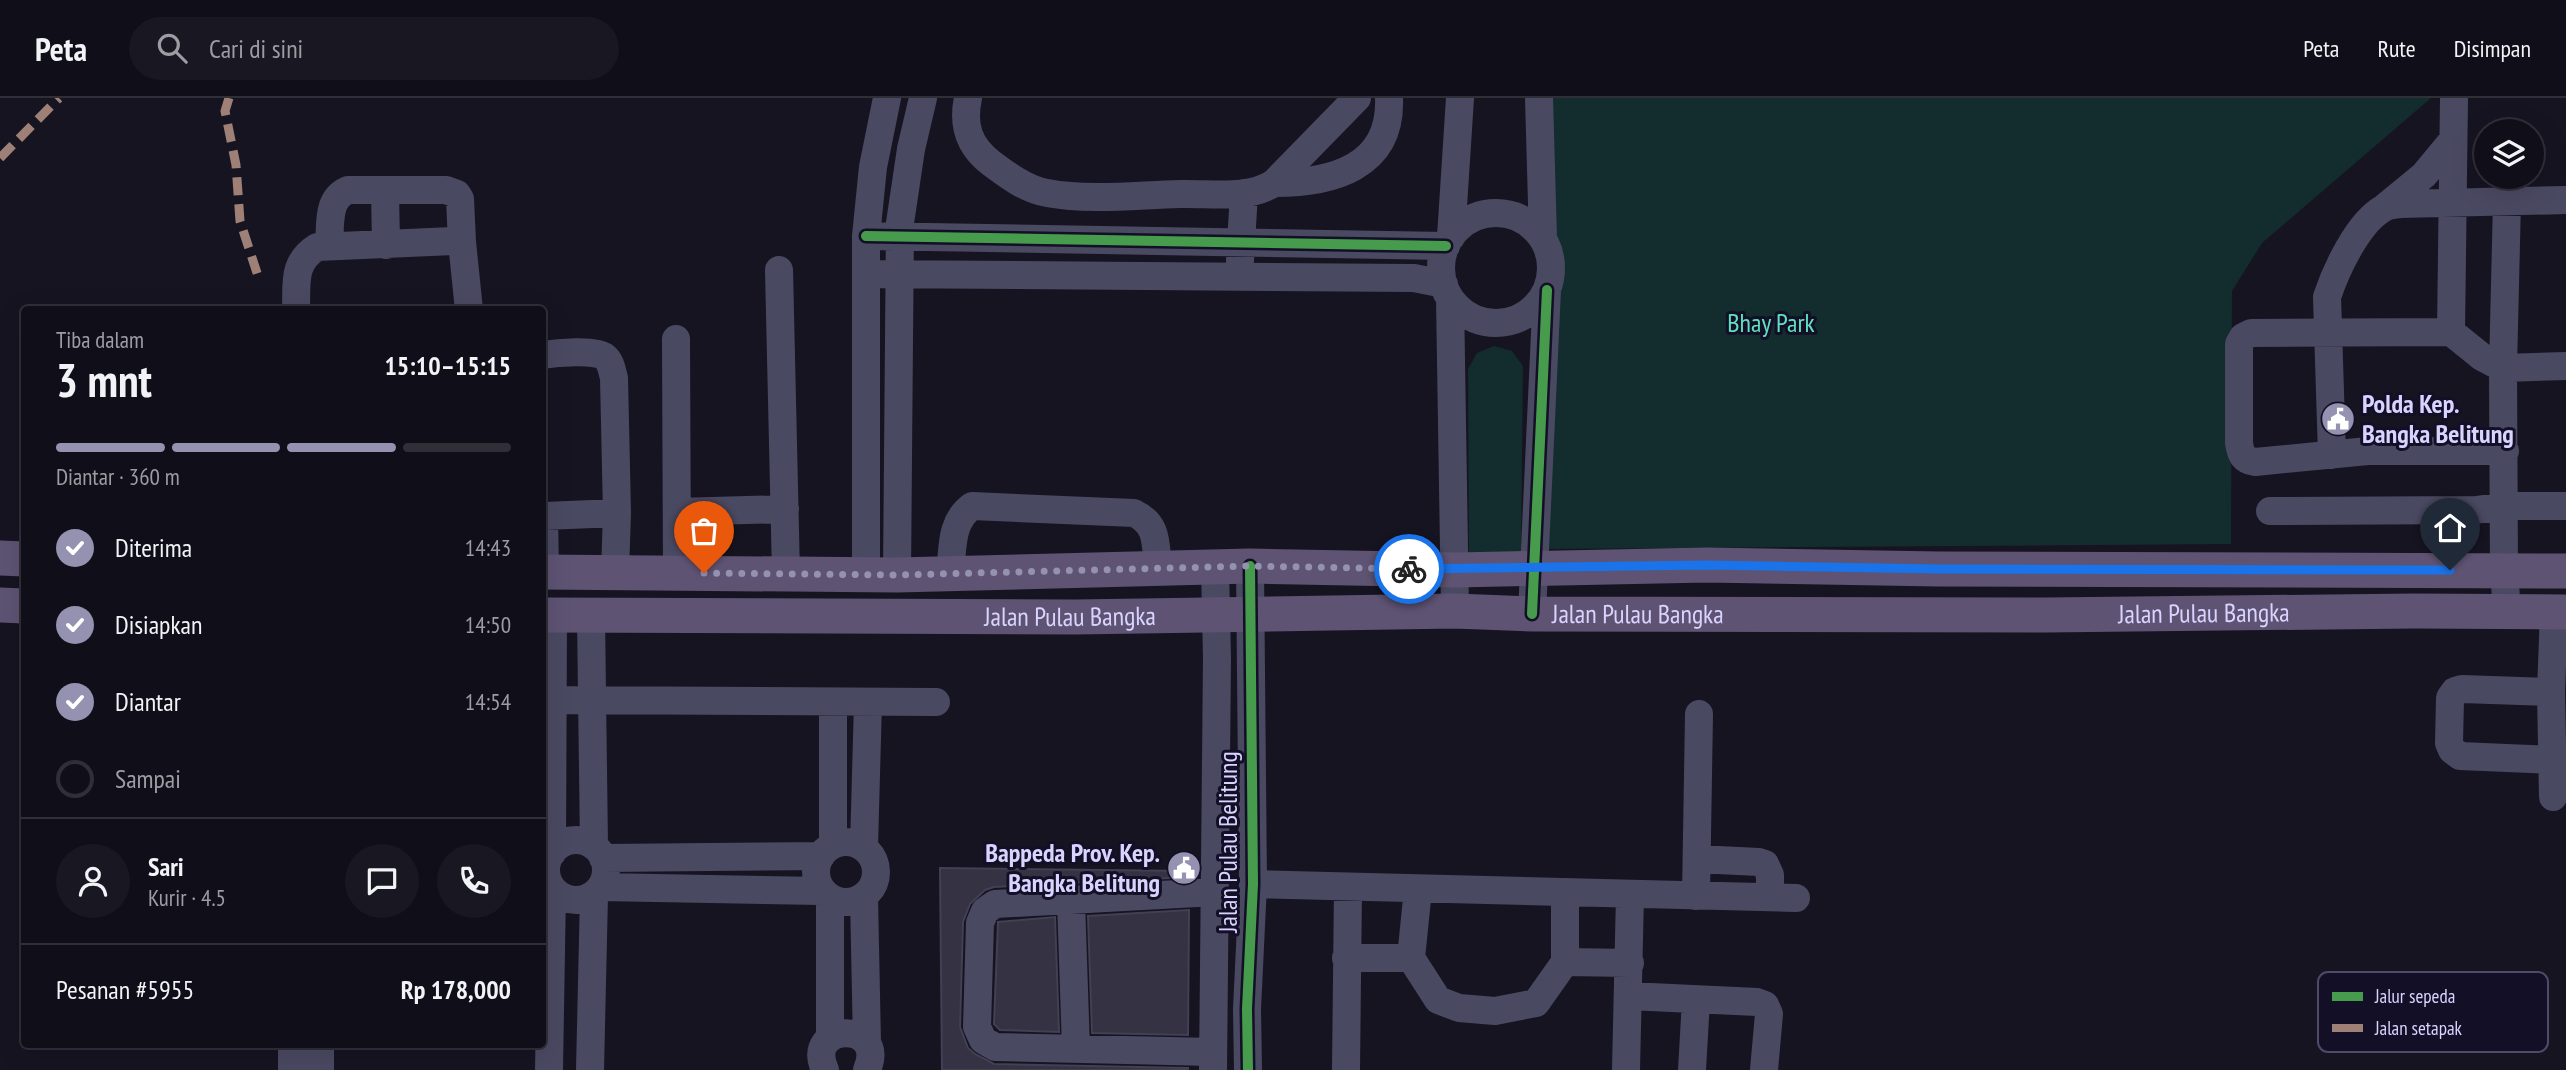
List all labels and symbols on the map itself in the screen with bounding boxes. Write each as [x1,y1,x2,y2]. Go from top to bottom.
park label: Bhay Park [1727,306,1815,339]
place label: Polda Kep. Bangka Belitung [2362,387,2514,450]
public building icon: Polda Kep. Bangka Belitung [2319,400,2357,438]
pin [2420,498,2480,570]
pin [674,501,734,573]
courier [1374,534,1444,604]
street label: Jalan Pulau Bangka [2117,595,2290,630]
street label: Jalan Pulau Bangka [1551,597,1724,630]
street label: Jalan Pulau Bangka [983,599,1156,633]
street label: Jalan Pulau Belitung [1211,751,1244,934]
place label: Bappeda Prov. Kep. Bangka Belitung [985,836,1160,899]
public building icon: Bappeda Prov. Kep. Bangka Belitung [1165,849,1203,887]
legend [2318,972,2548,1052]
text: Jalur sepeda [2374,984,2455,1008]
text: Jalan setapak [2374,1016,2463,1040]

